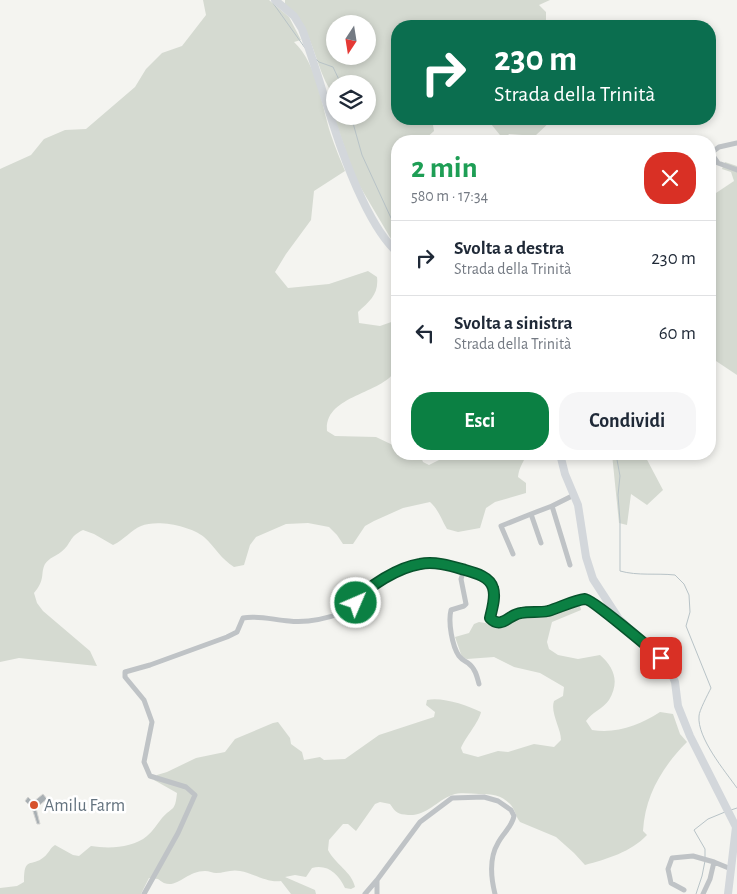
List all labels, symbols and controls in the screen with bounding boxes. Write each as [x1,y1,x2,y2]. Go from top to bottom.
north arrow [326,15,376,65]
map controls [326,15,376,125]
icon: right [411,40,476,105]
text: 230 m [494,42,577,77]
button: layers [326,75,376,125]
text: Strada della Trinità [494,83,655,105]
button: close [644,152,696,204]
text: 2 min [411,153,478,183]
text: 580 m · 17:34 [411,188,488,204]
text: Svolta a destra [454,239,564,258]
icon: right [411,244,439,272]
text: 230 m [651,249,696,268]
text: Strada della Trinità [454,261,571,277]
text: Svolta a sinistra [454,314,573,333]
icon: left [411,319,439,347]
text: 60 m [659,324,696,343]
text: Strada della Trinità [454,336,571,352]
button: Esci [411,392,549,450]
button: Condividi [559,392,696,450]
position arrow [329,576,381,628]
pin [640,637,682,679]
icon: arrive [647,644,675,672]
place label: Amilu Farm [44,797,125,815]
marker: Amilu Farm [28,799,40,811]

